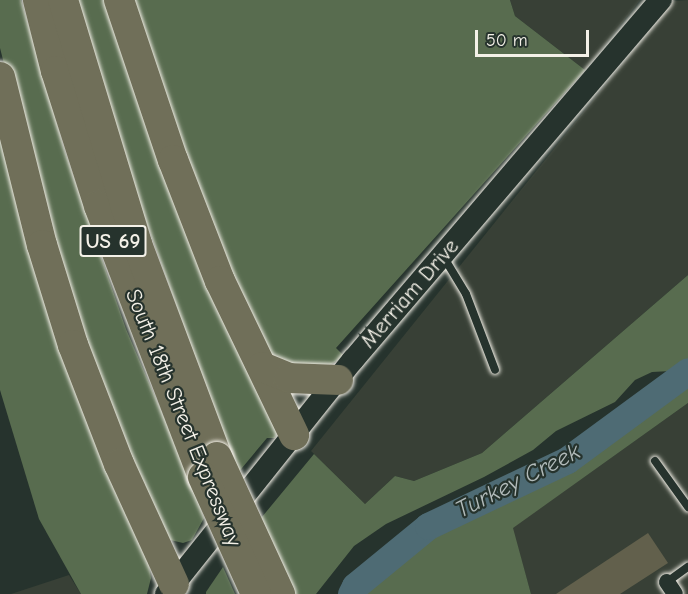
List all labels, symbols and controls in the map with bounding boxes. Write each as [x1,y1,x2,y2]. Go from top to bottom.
scale bar [478,18,592,56]
text: 50 m [486,30,528,51]
road number: US 69 [78,223,148,259]
street label: Merriam Drive [355,234,465,354]
street label: South 18th Street Expressway [119,285,247,551]
water label: Turkey Creek [451,437,585,525]

